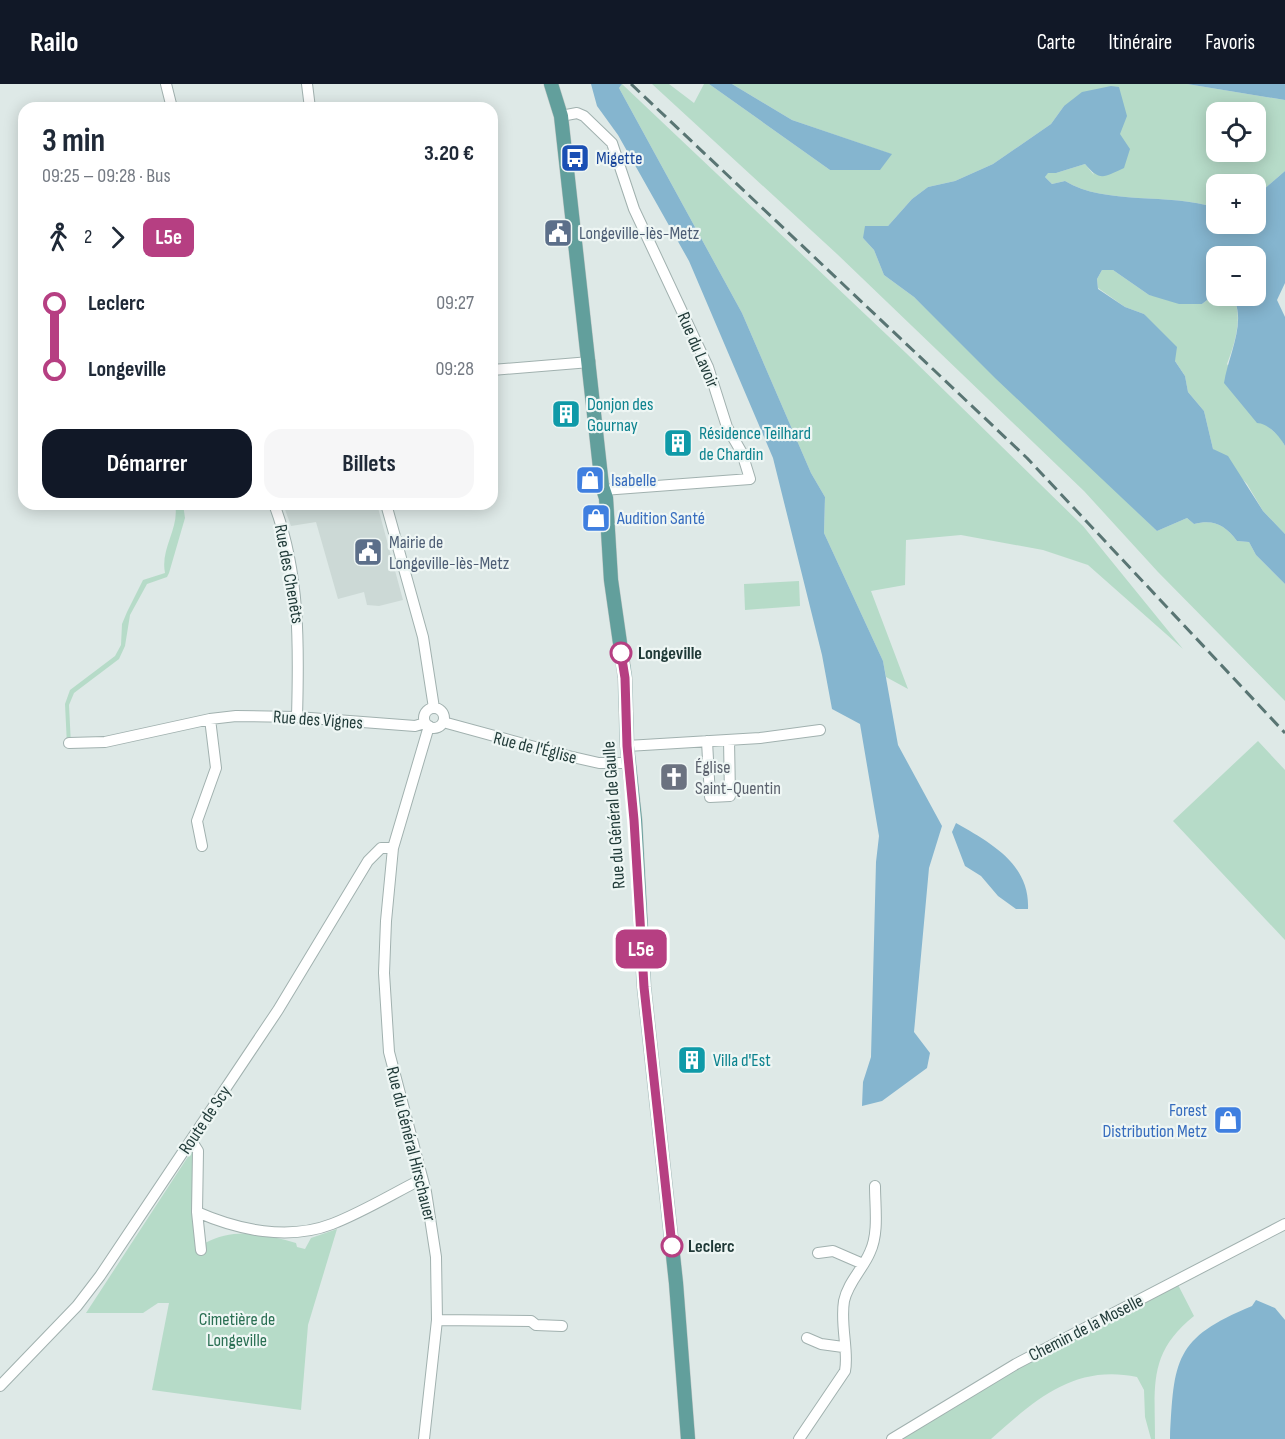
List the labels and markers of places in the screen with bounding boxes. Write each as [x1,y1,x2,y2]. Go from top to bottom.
bus stop icon: Migette [559,142,591,174]
place label: Migette [596,148,642,169]
public building icon: Longeville-lès-Metz [542,217,574,249]
place label: Longeville-lès-Metz [579,223,700,244]
place label: Donjon des Gournay [587,394,654,436]
building icon: Donjon des Gournay [550,398,582,430]
place label: Résidence Teilhard de Chardin [699,423,811,465]
building icon: Résidence Teilhard de Chardin [662,427,694,459]
shop icon: Isabelle [574,464,606,496]
place label: Isabelle [611,470,657,491]
shop icon: Audition Santé [580,502,612,534]
place label: Audition Santé [616,508,705,529]
place label: Mairie de Longeville-lès-Metz [389,532,510,574]
public building icon: Mairie de Longeville-lès-Metz [352,536,384,568]
marker: Longeville [610,642,632,664]
place label: Longeville [638,643,702,664]
place label: Église Saint-Quentin [695,757,781,799]
church icon: Église Saint-Quentin [658,761,690,793]
building icon: Villa d'Est [676,1044,708,1076]
place label: Villa d'Est [713,1050,771,1071]
place label: Forest Distribution Metz [1103,1100,1208,1142]
shop icon: Forest Distribution Metz [1212,1104,1244,1136]
marker: Leclerc [661,1235,683,1257]
place label: Leclerc [688,1236,735,1257]

